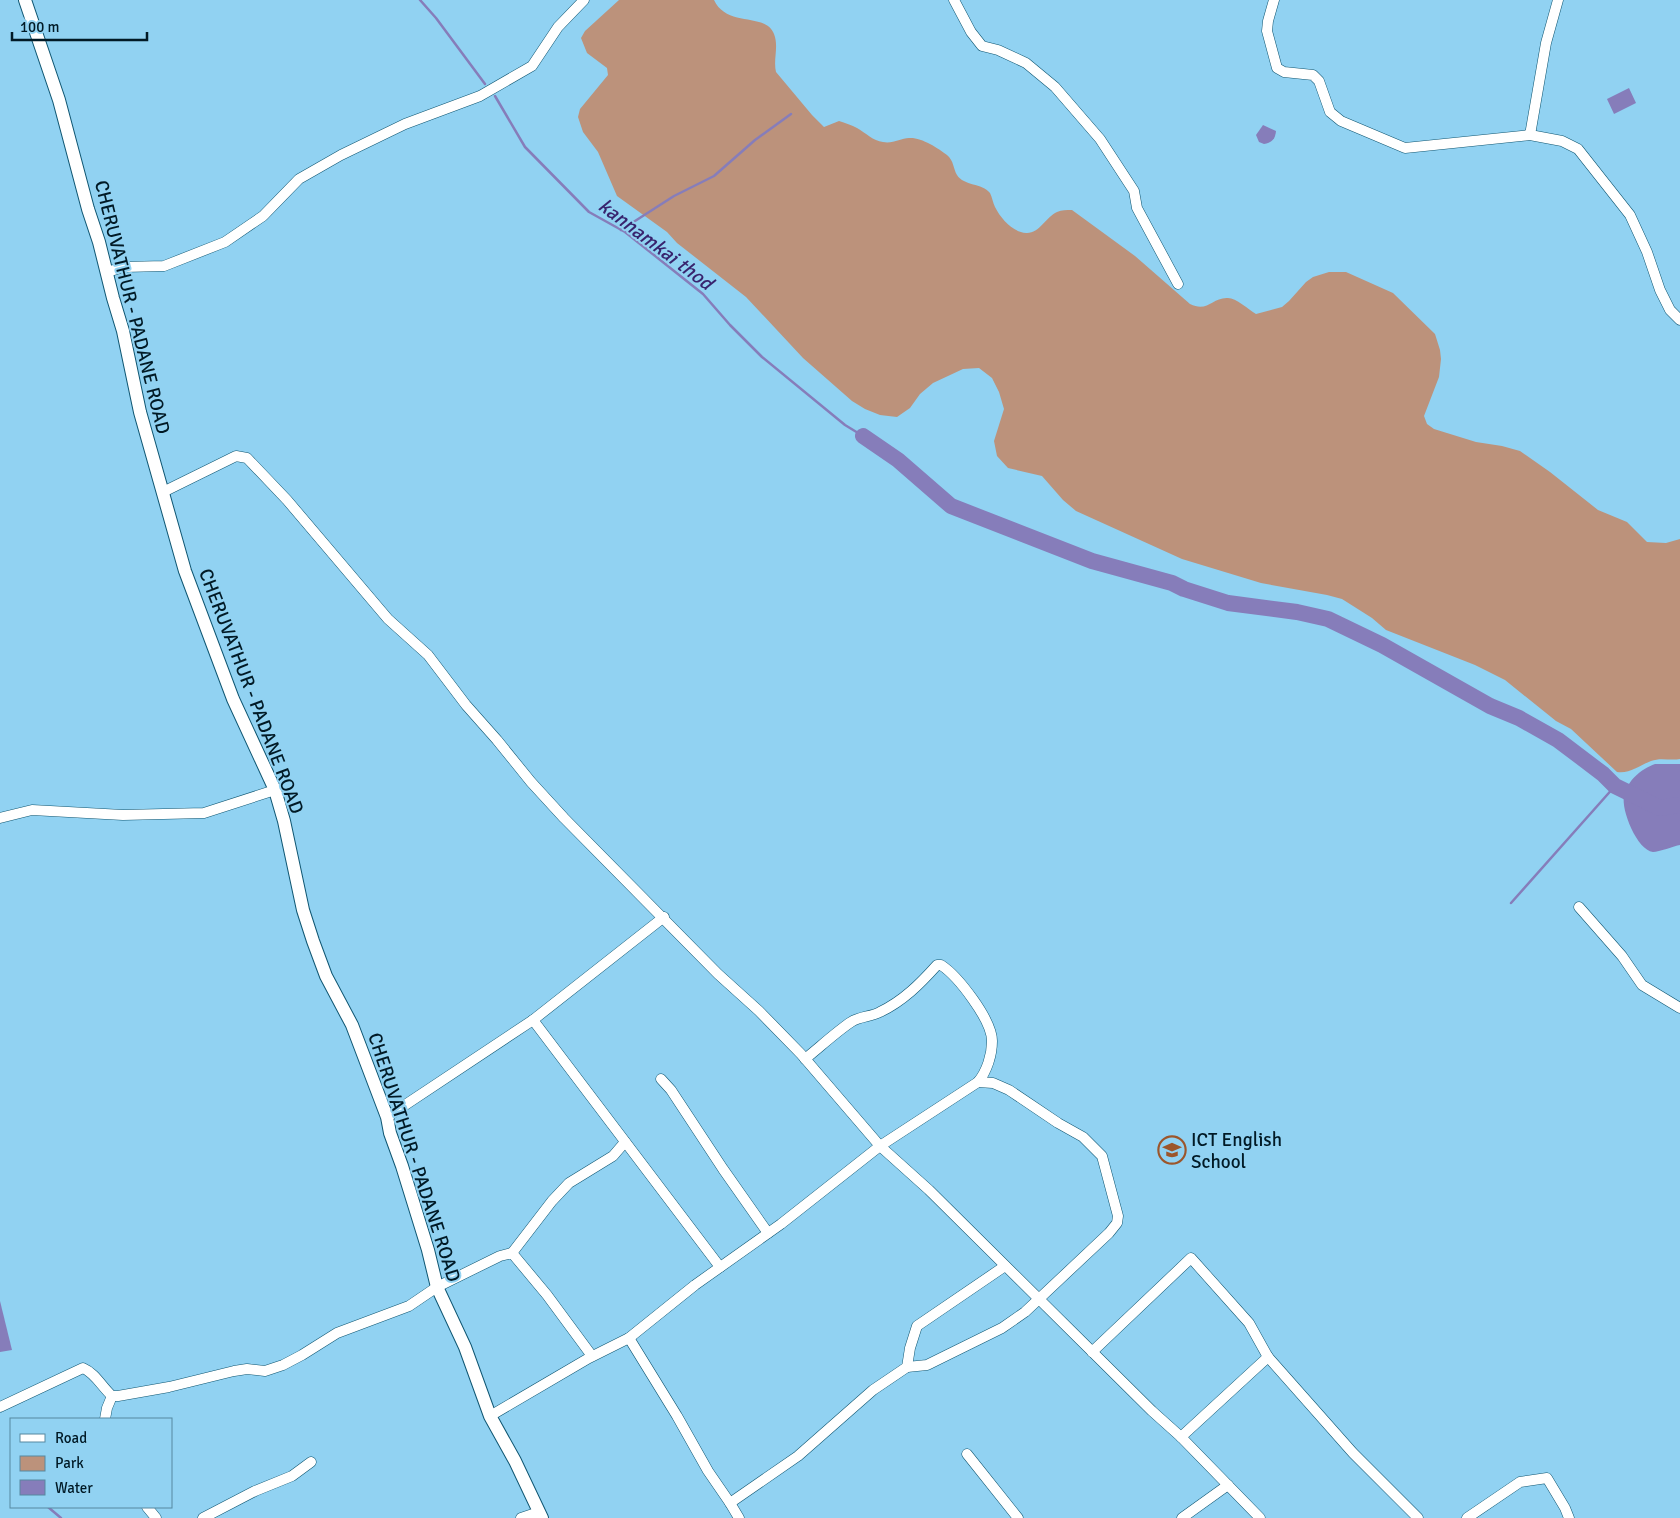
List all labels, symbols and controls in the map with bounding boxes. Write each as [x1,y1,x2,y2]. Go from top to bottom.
scale bar [12,10,148,42]
text: 100 m [20,18,60,36]
street label: CHERUVATHUR - PADANE ROAD [89,178,175,437]
water label: kannamkai thod [593,193,720,297]
street label: CHERUVATHUR - PADANE ROAD [193,565,309,817]
street label: CHERUVATHUR - PADANE ROAD [362,1030,466,1285]
place label: ICT English School [1191,1128,1282,1174]
school or university icon: ICT English School [1157,1135,1187,1165]
legend [10,1418,172,1508]
text: Road [55,1429,87,1447]
text: Park [55,1454,84,1472]
text: Water [55,1479,93,1497]

